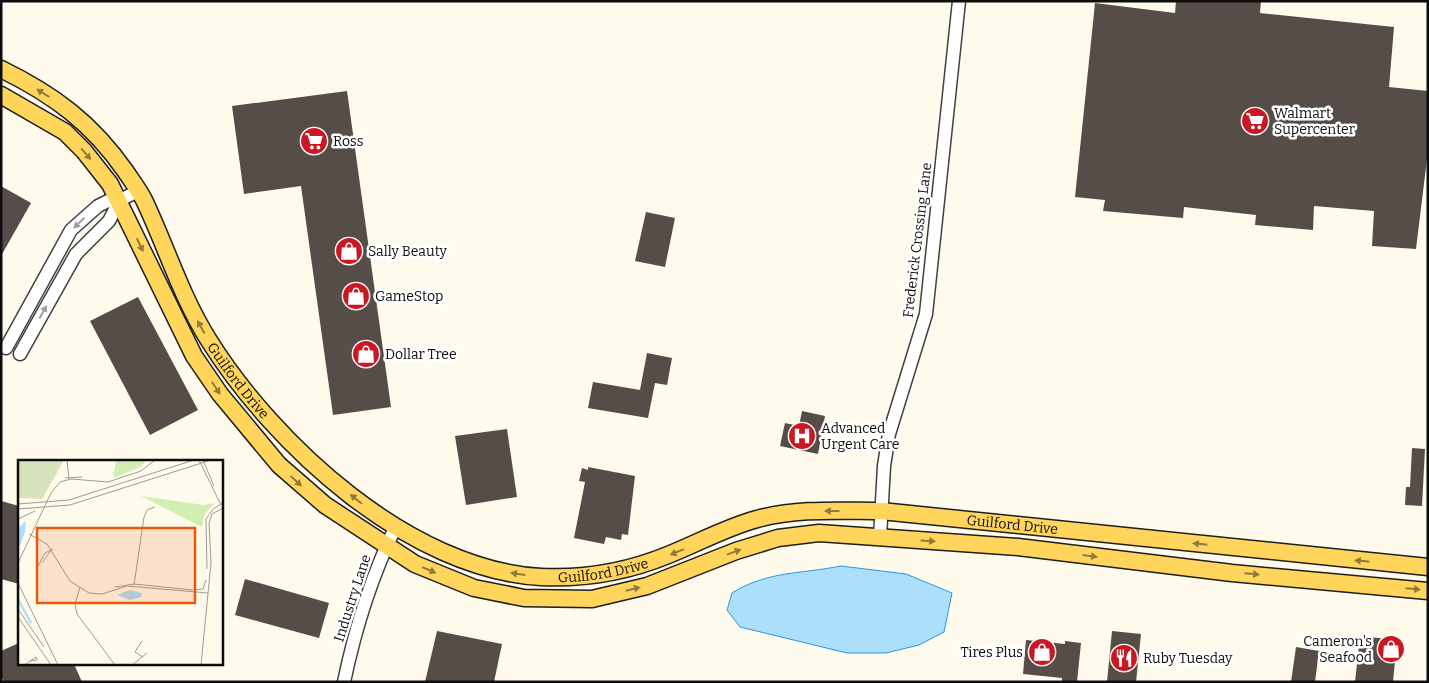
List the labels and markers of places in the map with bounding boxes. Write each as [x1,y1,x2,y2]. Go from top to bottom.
place label: Walmart Supercenter [1274,105,1355,138]
supermarket icon: Walmart Supercenter [1240,106,1270,136]
supermarket icon: Ross [299,126,329,156]
place label: Ross [333,133,363,150]
shop icon: Sally Beauty [334,236,364,266]
place label: Sally Beauty [368,243,448,260]
shop icon: GameStop [341,281,371,311]
place label: GameStop [375,288,443,305]
shop icon: Dollar Tree [351,339,381,369]
place label: Dollar Tree [385,346,457,363]
place label: Advanced Urgent Care [821,420,899,453]
hospital icon: Advanced Urgent Care [787,421,817,451]
place label: Cameron's Seafood [1303,633,1372,666]
shop icon: Cameron's Seafood [1376,634,1406,664]
shop icon: Tires Plus [1027,637,1057,667]
restaurant icon: Ruby Tuesday [1109,643,1139,673]
place label: Tires Plus [960,644,1023,661]
place label: Ruby Tuesday [1143,650,1233,667]

